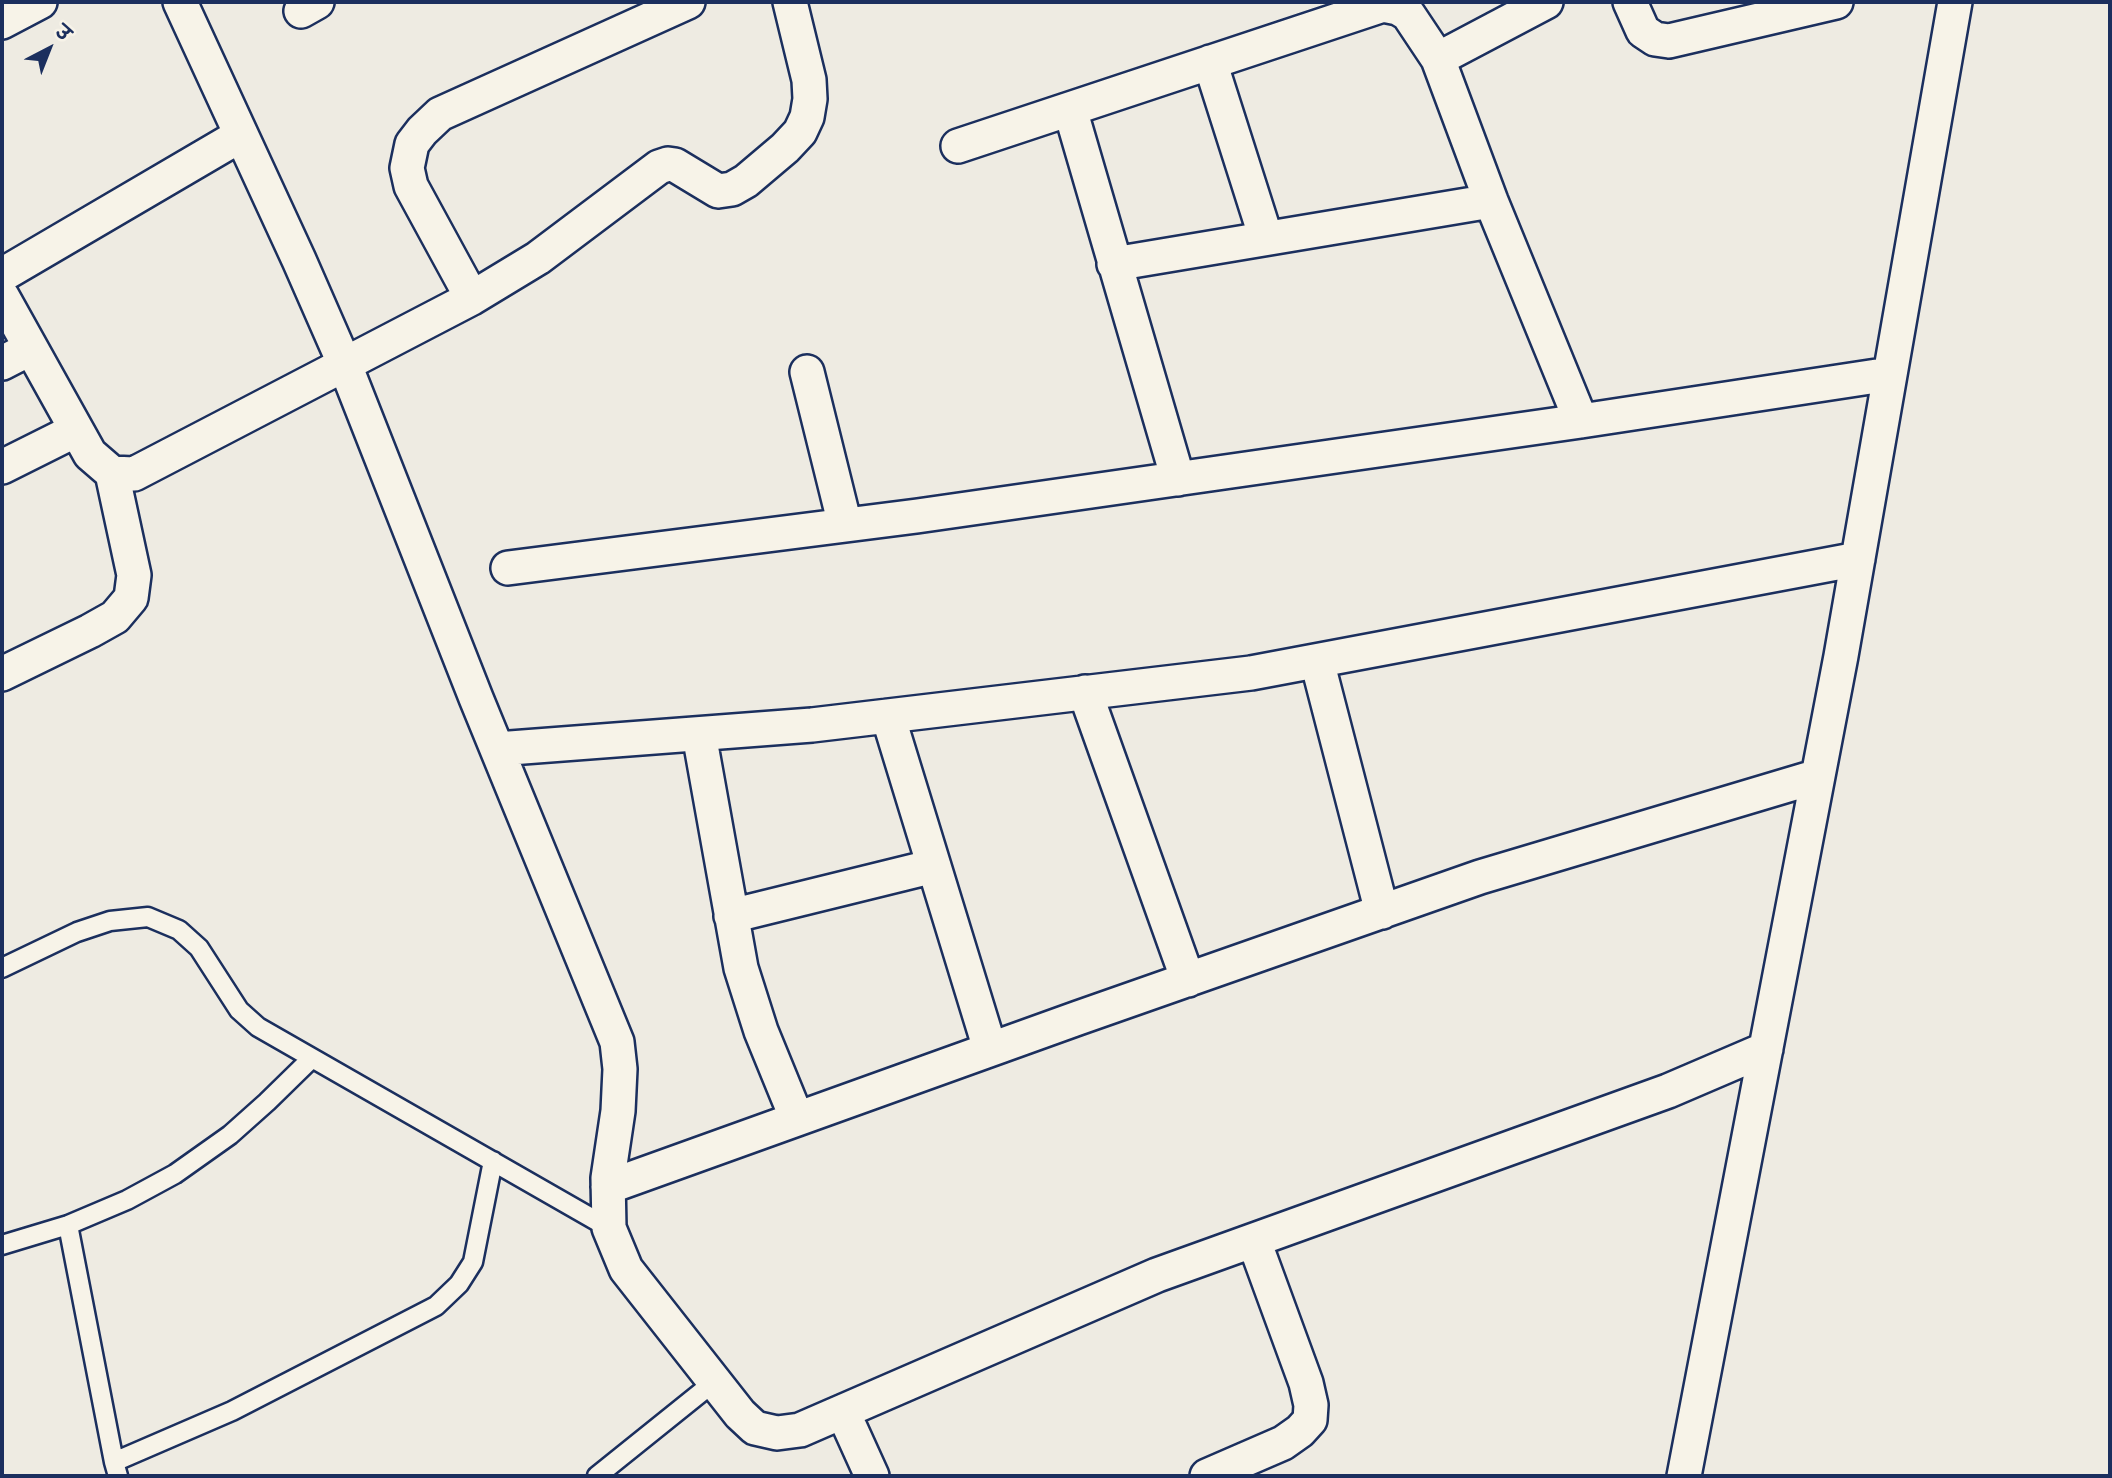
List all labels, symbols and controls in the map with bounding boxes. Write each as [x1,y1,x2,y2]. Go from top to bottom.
north arrow [14,14,84,84]
text: उ [50,20,76,47]

